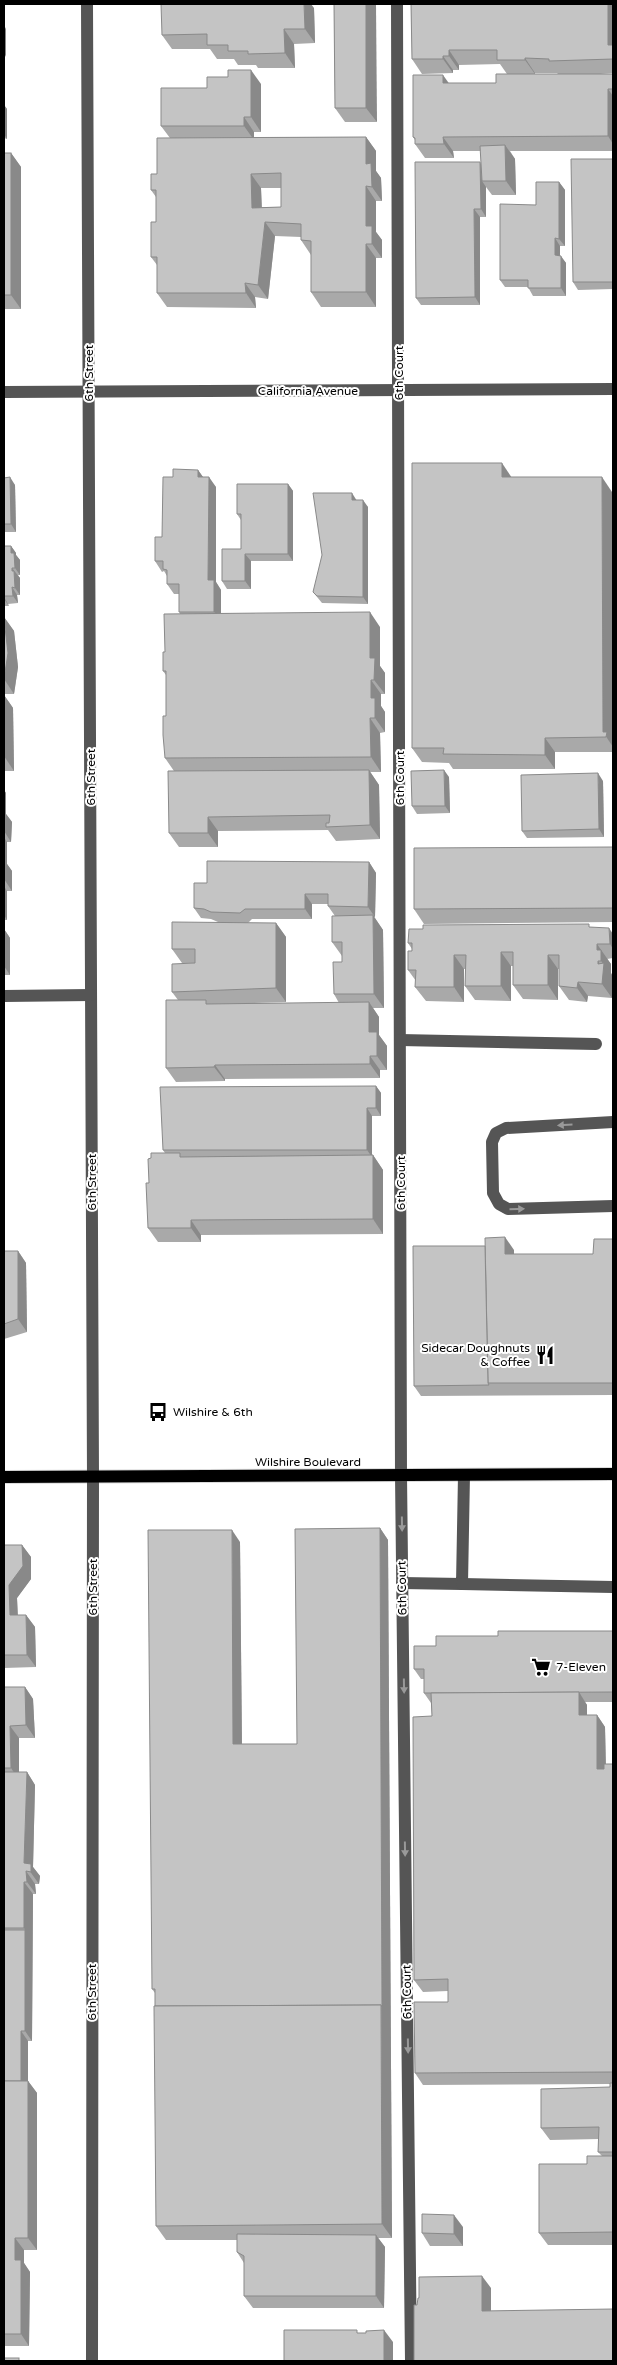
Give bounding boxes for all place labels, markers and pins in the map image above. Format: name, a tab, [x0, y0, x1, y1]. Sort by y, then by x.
place label: Sidecar Doughnuts & Coffee	[421, 1341, 530, 1369]
restaurant icon: Sidecar Doughnuts & Coffee	[534, 1344, 556, 1366]
bus stop icon: Wilshire & 6th	[147, 1401, 169, 1423]
place label: Wilshire & 6th	[173, 1405, 253, 1419]
supermarket icon: 7-Eleven	[530, 1656, 552, 1678]
place label: 7-Eleven	[556, 1660, 606, 1674]

